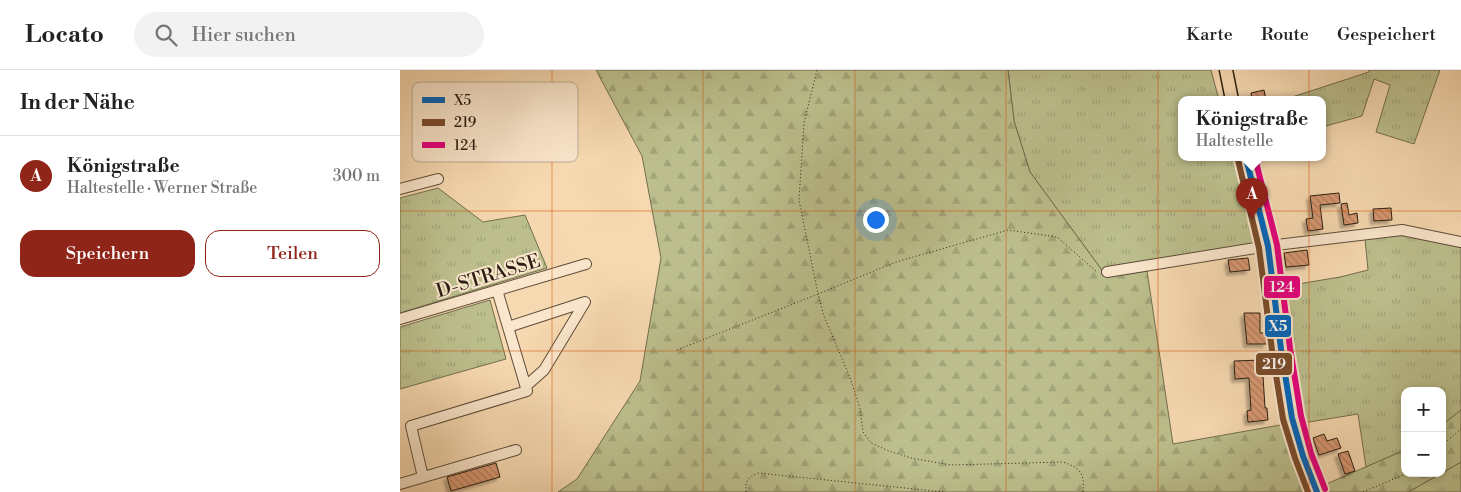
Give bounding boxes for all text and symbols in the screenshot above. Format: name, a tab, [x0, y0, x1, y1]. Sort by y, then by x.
search box	[134, 12, 484, 57]
text: Locato	[25, 20, 104, 50]
icon: search	[152, 21, 180, 49]
text: Hier suchen	[192, 23, 296, 47]
text: Karte	[1186, 23, 1233, 46]
text: Route	[1261, 23, 1309, 46]
text: Gespeichert	[1337, 23, 1436, 46]
legend	[412, 82, 578, 162]
text: In der Nähe	[20, 90, 135, 116]
text: X5	[453, 92, 471, 110]
popup	[1178, 96, 1326, 161]
text: Königstraße	[1196, 107, 1308, 131]
text: 219	[454, 114, 476, 132]
text: Haltestelle	[1196, 131, 1273, 151]
text: 124	[454, 137, 477, 155]
text: Königstraße	[67, 154, 180, 178]
text: A	[30, 166, 42, 186]
text: 300 m	[333, 166, 380, 186]
text: Haltestelle · Werner Straße	[67, 178, 257, 198]
pin: A	[1236, 178, 1268, 219]
your location	[863, 207, 889, 233]
button: Speichern	[20, 230, 195, 277]
button: Teilen	[205, 230, 380, 277]
street label: D-STRASSE	[433, 249, 543, 303]
line badge: 124	[1263, 275, 1301, 299]
text: 124	[1269, 279, 1295, 297]
line badge: X5	[1264, 314, 1292, 338]
text: X5	[1268, 318, 1288, 336]
line badge: 219	[1255, 352, 1293, 376]
text: 219	[1262, 356, 1286, 374]
map controls	[1401, 387, 1446, 477]
button: +	[1401, 387, 1446, 432]
button: −	[1401, 432, 1446, 477]

